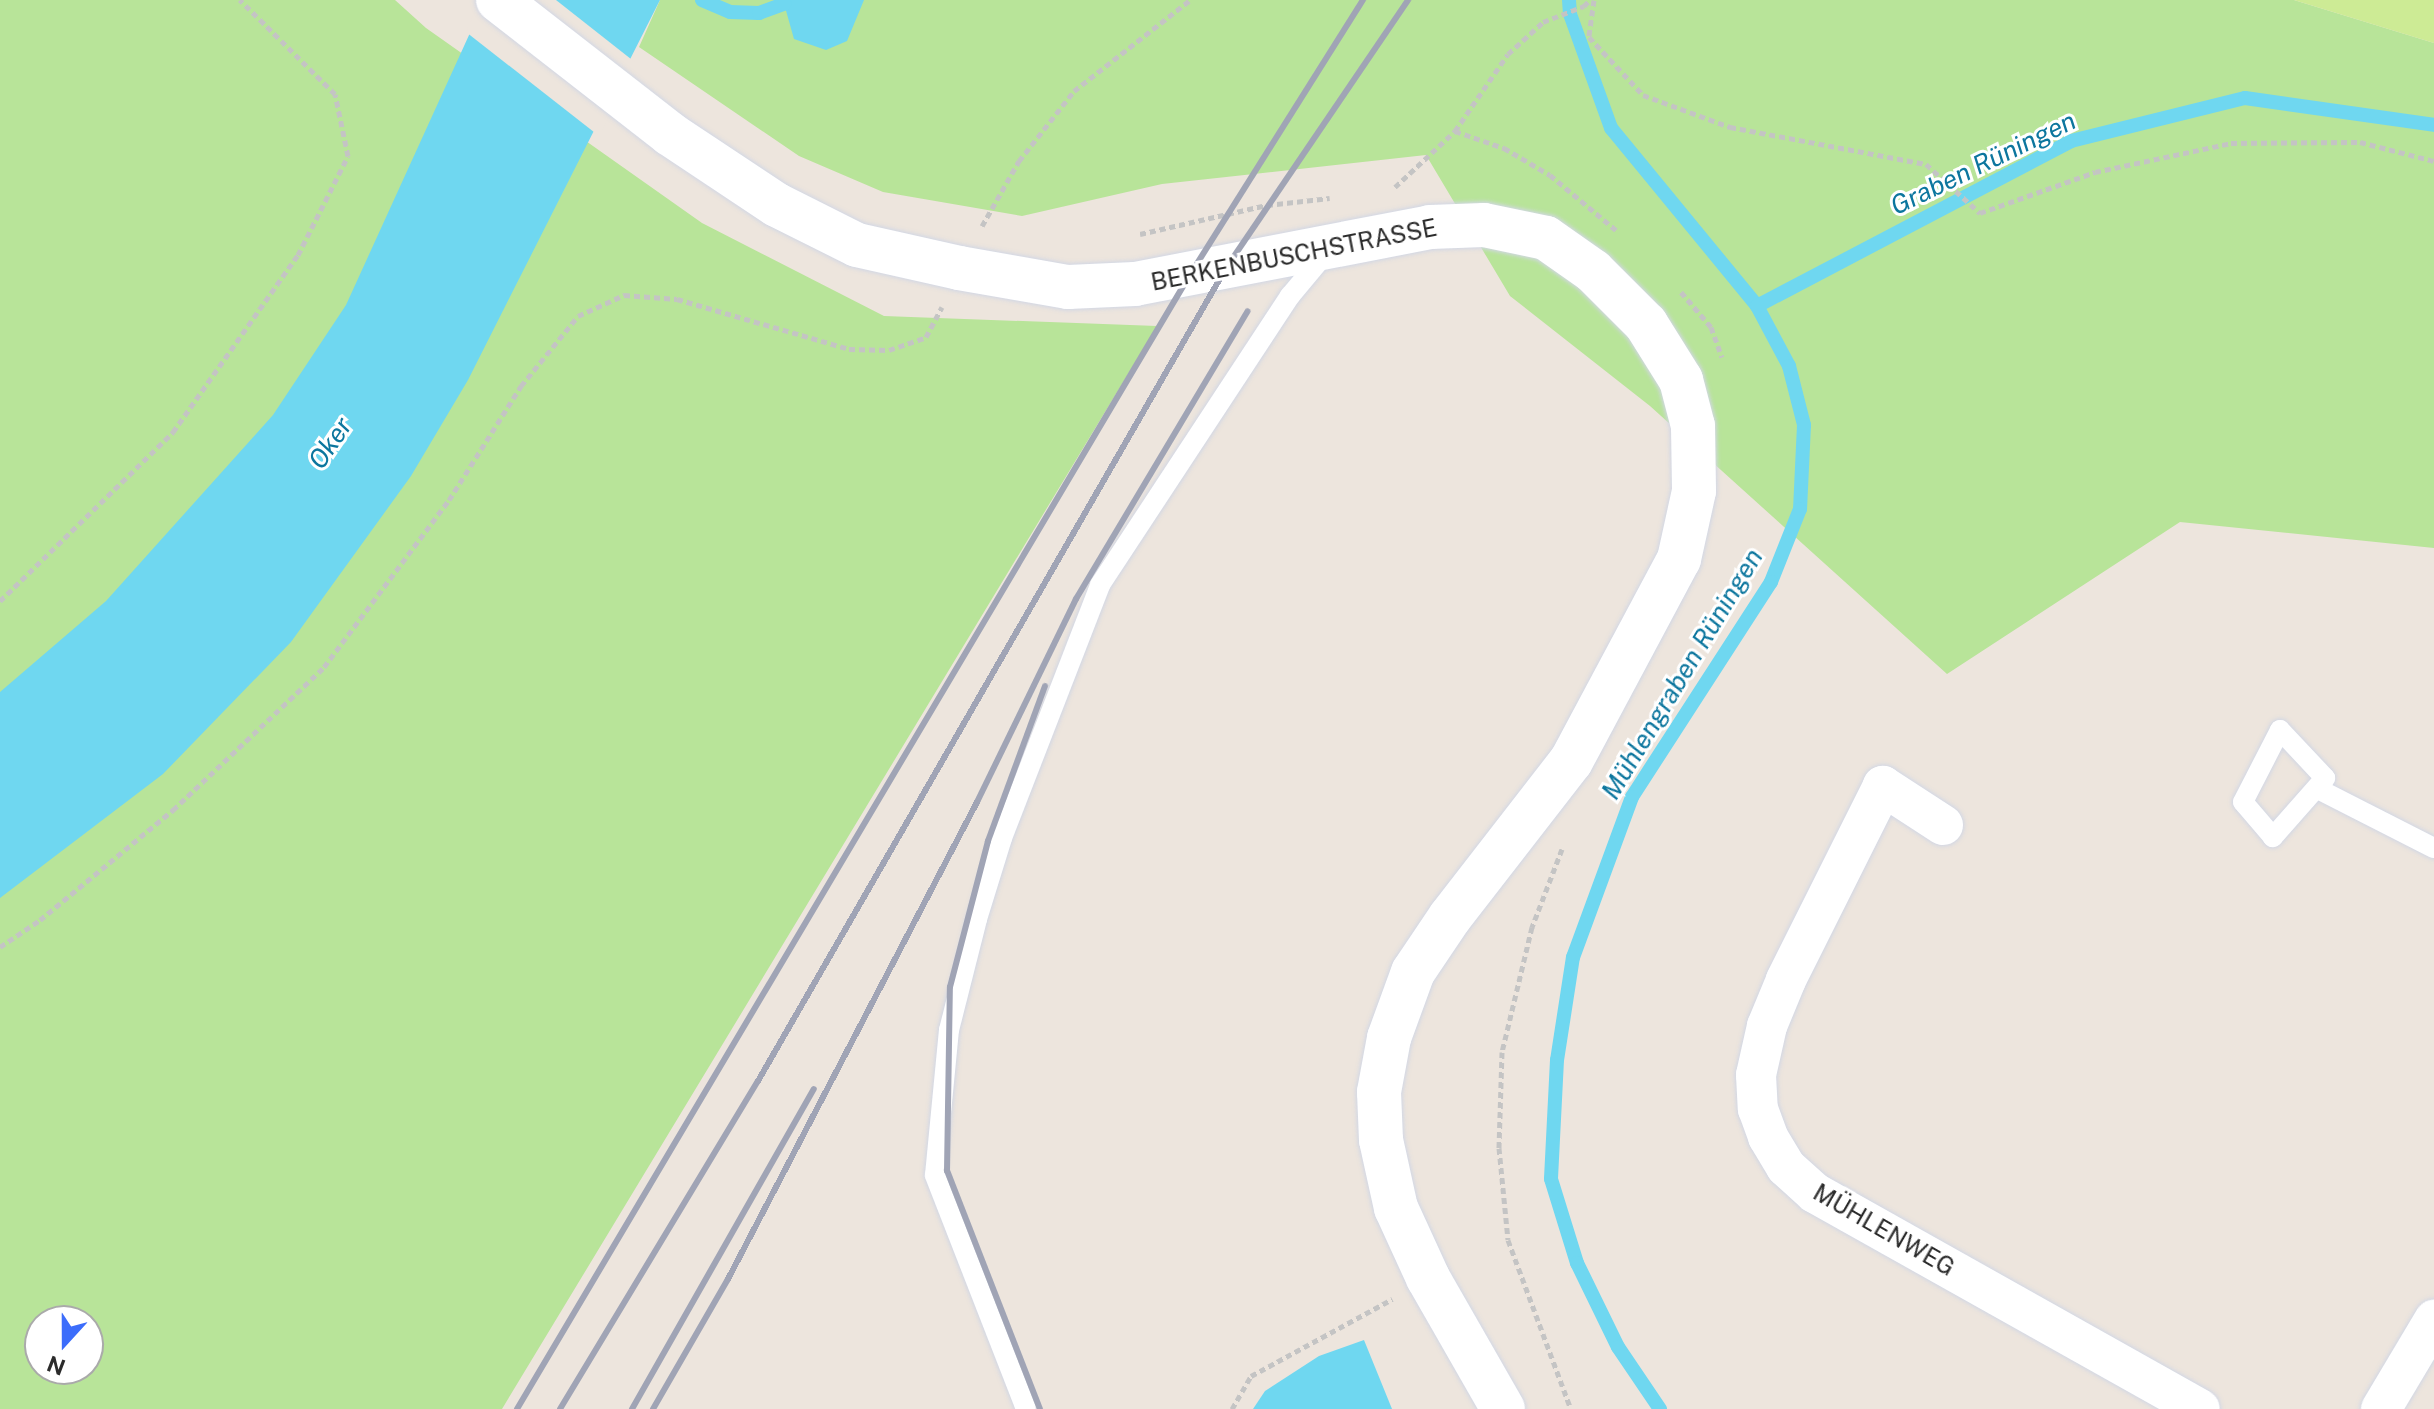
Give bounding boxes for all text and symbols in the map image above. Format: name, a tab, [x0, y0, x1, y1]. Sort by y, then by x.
water label: Graben Rüningen	[1885, 105, 2081, 221]
street label: BERKENBUSCHSTRASSE	[1149, 213, 1439, 297]
water label: Oker	[302, 411, 358, 475]
water label: Mühlengraben Rüningen	[1595, 543, 1769, 805]
street label: MÜHLENWEG	[1808, 1178, 1960, 1282]
north arrow	[24, 1305, 104, 1385]
text: N	[43, 1350, 69, 1381]

